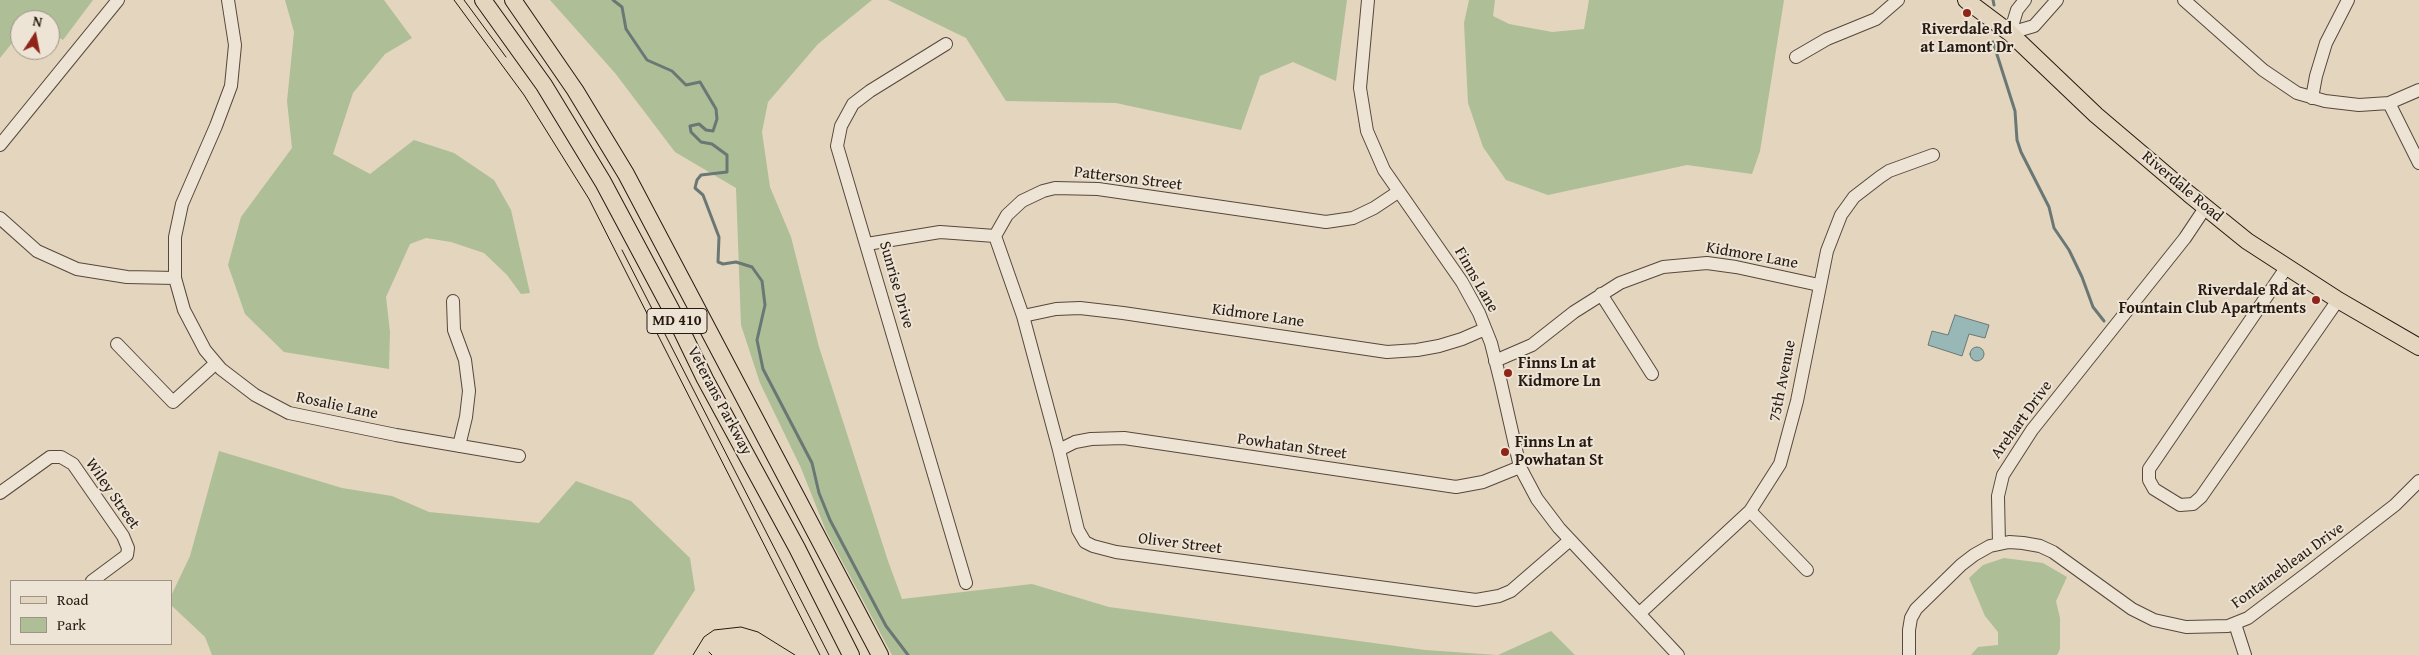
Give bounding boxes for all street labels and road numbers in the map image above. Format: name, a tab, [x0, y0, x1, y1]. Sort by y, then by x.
street label: Riverdale Road	[2137, 147, 2227, 227]
street label: Patterson Street	[1073, 163, 1183, 195]
street label: Kidmore Lane	[1705, 238, 1799, 274]
street label: Sunrise Drive	[874, 239, 918, 331]
street label: Finns Lane	[1450, 244, 1502, 316]
street label: Kidmore Lane	[1211, 300, 1305, 332]
road number: MD 410	[647, 308, 707, 334]
street label: 75th Avenue	[1766, 339, 1800, 423]
street label: Veterans Parkway	[682, 343, 756, 459]
street label: Arehart Drive	[1987, 377, 2057, 463]
street label: Rosalie Lane	[294, 388, 380, 424]
street label: Powhatan Street	[1236, 430, 1348, 464]
street label: Wiley Street	[81, 455, 143, 533]
street label: Fontainebleau Drive	[2228, 519, 2348, 613]
street label: Oliver Street	[1137, 529, 1223, 559]

